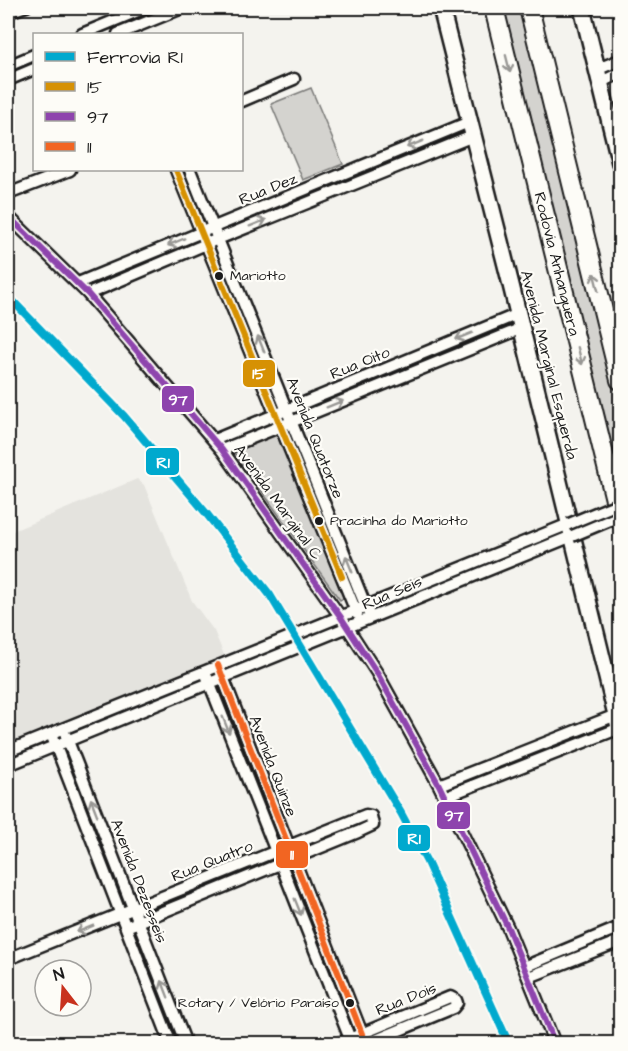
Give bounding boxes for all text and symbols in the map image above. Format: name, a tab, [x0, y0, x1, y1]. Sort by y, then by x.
legend	[33, 33, 243, 171]
text: Ferrovia R1	[87, 45, 183, 70]
one-way arrow	[503, 55, 515, 74]
text: 15	[87, 75, 102, 100]
text: 97	[87, 105, 108, 130]
text: 11	[87, 135, 92, 160]
one-way arrow	[406, 139, 425, 150]
street label: Rua Dez	[236, 167, 300, 211]
street label: Rodovia Anhanguera	[528, 190, 585, 338]
one-way arrow	[248, 216, 267, 227]
one-way arrow	[168, 237, 186, 248]
place label: Mariotto	[230, 266, 286, 286]
street label: Avenida Marginal Esquerda	[514, 268, 583, 462]
marker: Mariotto	[213, 270, 225, 282]
one-way arrow	[590, 273, 602, 292]
one-way arrow	[456, 331, 474, 342]
one-way arrow	[255, 335, 266, 354]
street label: Rua Oito	[327, 341, 393, 385]
one-way arrow	[574, 346, 586, 365]
line badge: 15	[242, 359, 276, 388]
text: 15	[252, 363, 266, 385]
street label: Avenida Quatorze	[281, 374, 349, 502]
line badge: 97	[161, 385, 195, 413]
text: 97	[169, 389, 188, 411]
one-way arrow	[325, 398, 344, 409]
street label: Avenida Marginal C	[228, 440, 327, 565]
line badge: R1	[145, 447, 180, 476]
text: R1	[156, 452, 171, 474]
place label: Pracinha do Mariotto	[330, 511, 468, 531]
marker: Pracinha do Mariotto	[313, 515, 325, 527]
one-way arrow	[343, 555, 354, 574]
street label: Rua Seis	[358, 570, 426, 616]
street label: Avenida Quinze	[244, 712, 303, 820]
one-way arrow	[221, 716, 232, 734]
one-way arrow	[88, 798, 99, 817]
line badge: 97	[436, 801, 471, 830]
text: 97	[445, 805, 464, 827]
street label: Avenida Dezesseis	[105, 816, 173, 946]
line badge: R1	[397, 824, 431, 852]
text: R1	[407, 828, 422, 850]
street label: Rua Quatro	[168, 835, 256, 887]
line badge: 11	[275, 840, 309, 869]
text: 11	[290, 844, 295, 866]
one-way arrow	[293, 897, 304, 915]
one-way arrow	[76, 924, 95, 935]
north arrow	[33, 958, 93, 1018]
text: N	[51, 963, 67, 987]
street label: Rua Dois	[372, 977, 440, 1021]
one-way arrow	[159, 980, 170, 999]
place label: Rotary / Velório Paraíso	[178, 993, 339, 1013]
marker: Rotary / Velório Paraíso	[344, 997, 356, 1009]

